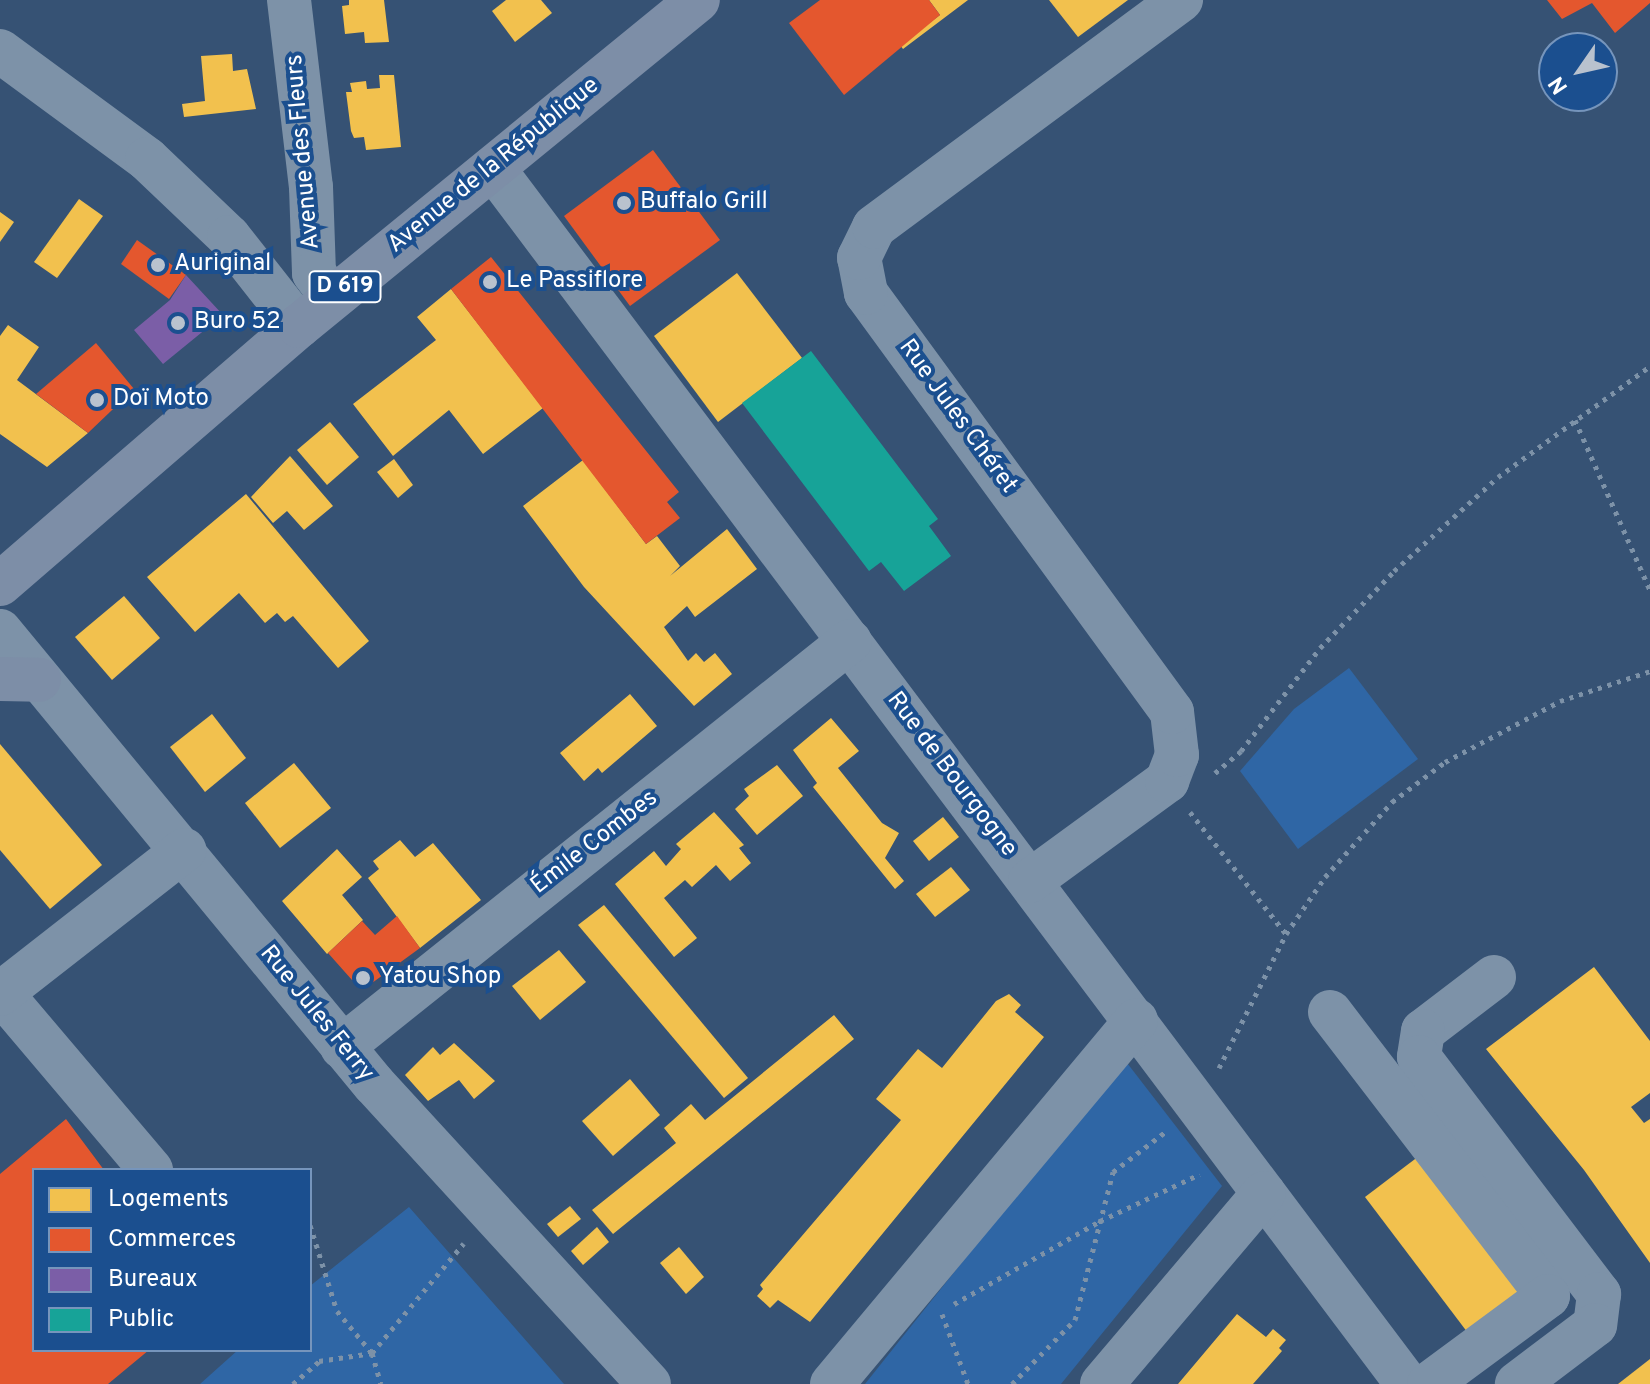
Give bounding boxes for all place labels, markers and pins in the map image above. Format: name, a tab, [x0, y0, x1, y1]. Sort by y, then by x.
place label: Buffalo Grill	[640, 189, 768, 217]
marker: Buffalo Grill	[615, 194, 633, 212]
place label: Auriginal	[174, 251, 271, 279]
marker: Auriginal	[149, 256, 167, 274]
place label: Le Passiflore	[506, 268, 643, 296]
marker: Le Passiflore	[481, 273, 499, 291]
place label: Buro 52	[194, 309, 281, 337]
marker: Buro 52	[169, 314, 187, 332]
place label: Doï Moto	[113, 386, 209, 414]
marker: Doï Moto	[88, 391, 106, 409]
place label: Yatou Shop	[379, 964, 501, 992]
marker: Yatou Shop	[354, 969, 372, 987]

